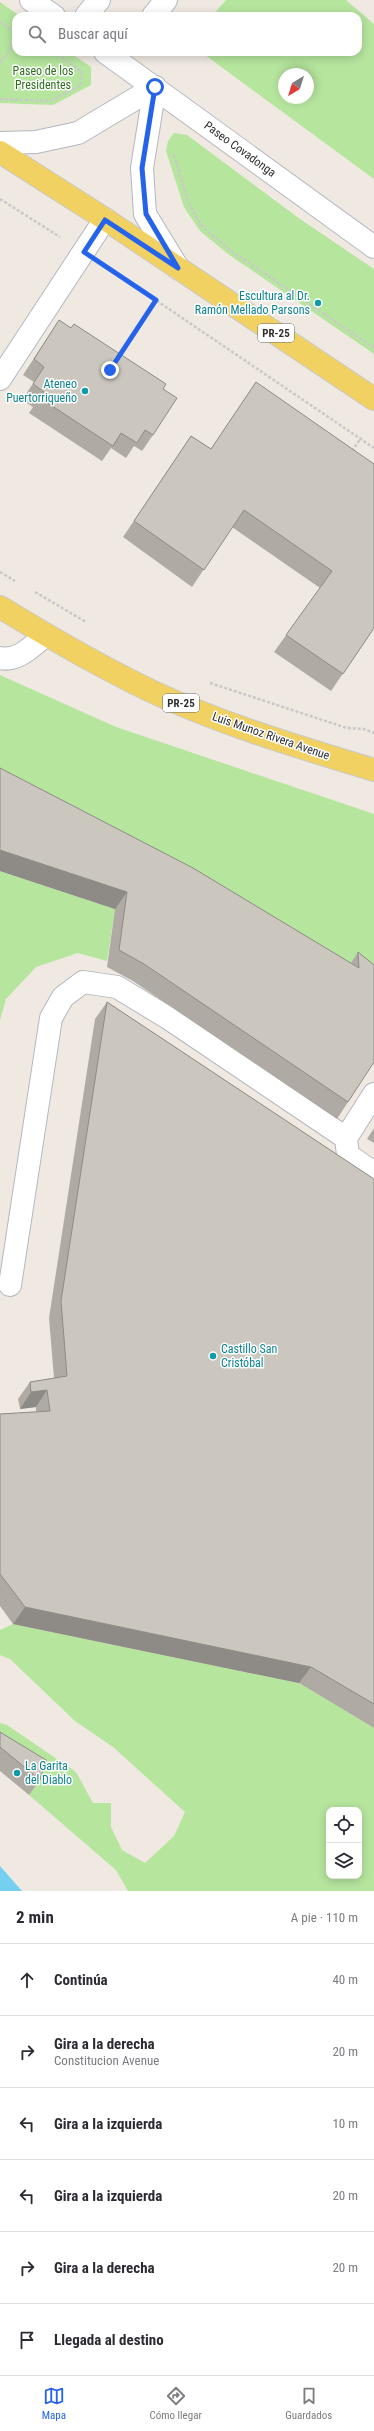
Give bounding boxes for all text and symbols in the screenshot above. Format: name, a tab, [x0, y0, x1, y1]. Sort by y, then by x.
search box	[12, 12, 362, 56]
icon: search	[26, 23, 48, 45]
text: Buscar aquí	[58, 25, 128, 43]
park label: Paseo de los Presidentes	[13, 64, 73, 92]
north arrow	[278, 68, 314, 104]
route start	[146, 78, 164, 96]
street label: Paseo Covadonga	[201, 118, 279, 180]
place label: Escultura al Dr. Ramón Mellado Parsons	[195, 289, 310, 317]
marker: Escultura al Dr. Ramón Mellado Parsons	[313, 298, 323, 308]
road number: PR-25	[258, 324, 294, 342]
route end	[101, 361, 119, 379]
place label: Ateneo Puertorriqueño	[6, 377, 77, 405]
marker: Ateneo Puertorriqueño	[80, 386, 90, 396]
road number: PR-25	[163, 694, 199, 712]
street label: Luis Munoz Rivera Avenue	[211, 709, 332, 763]
place label: Castillo San Cristóbal	[221, 1342, 278, 1370]
marker: Castillo San Cristóbal	[208, 1351, 218, 1361]
place label: La Garita del Diablo	[25, 1759, 72, 1787]
marker: La Garita del Diablo	[12, 1768, 22, 1778]
map controls	[326, 1807, 362, 1879]
button: locate	[326, 1807, 362, 1843]
button: layers	[326, 1843, 362, 1879]
text: 2 min	[16, 1907, 54, 1927]
text: A pie · 110 m	[291, 1910, 358, 1925]
icon: ahead	[16, 1969, 38, 1991]
text: Continúa	[54, 1971, 108, 1989]
text: 40 m	[332, 1972, 358, 1987]
text: Gira a la derecha	[54, 2035, 155, 2053]
icon: right	[16, 2041, 38, 2063]
text: 20 m	[332, 2044, 358, 2059]
text: Constitucion Avenue	[54, 2053, 159, 2068]
icon: left	[16, 2113, 38, 2135]
text: Gira a la izquierda	[54, 2115, 162, 2133]
text: 10 m	[332, 2116, 358, 2131]
icon: left	[16, 2185, 38, 2207]
text: Gira a la izquierda	[54, 2187, 162, 2205]
text: 20 m	[332, 2188, 358, 2203]
icon: right	[16, 2257, 38, 2279]
text: Gira a la derecha	[54, 2259, 155, 2277]
text: 20 m	[332, 2260, 358, 2275]
icon: arrive	[16, 2329, 38, 2351]
text: Llegada al destino	[54, 2331, 164, 2349]
tab: Mapa	[42, 2385, 66, 2422]
tab: Cómo llegar	[149, 2385, 202, 2422]
tab: Guardados	[285, 2385, 332, 2422]

